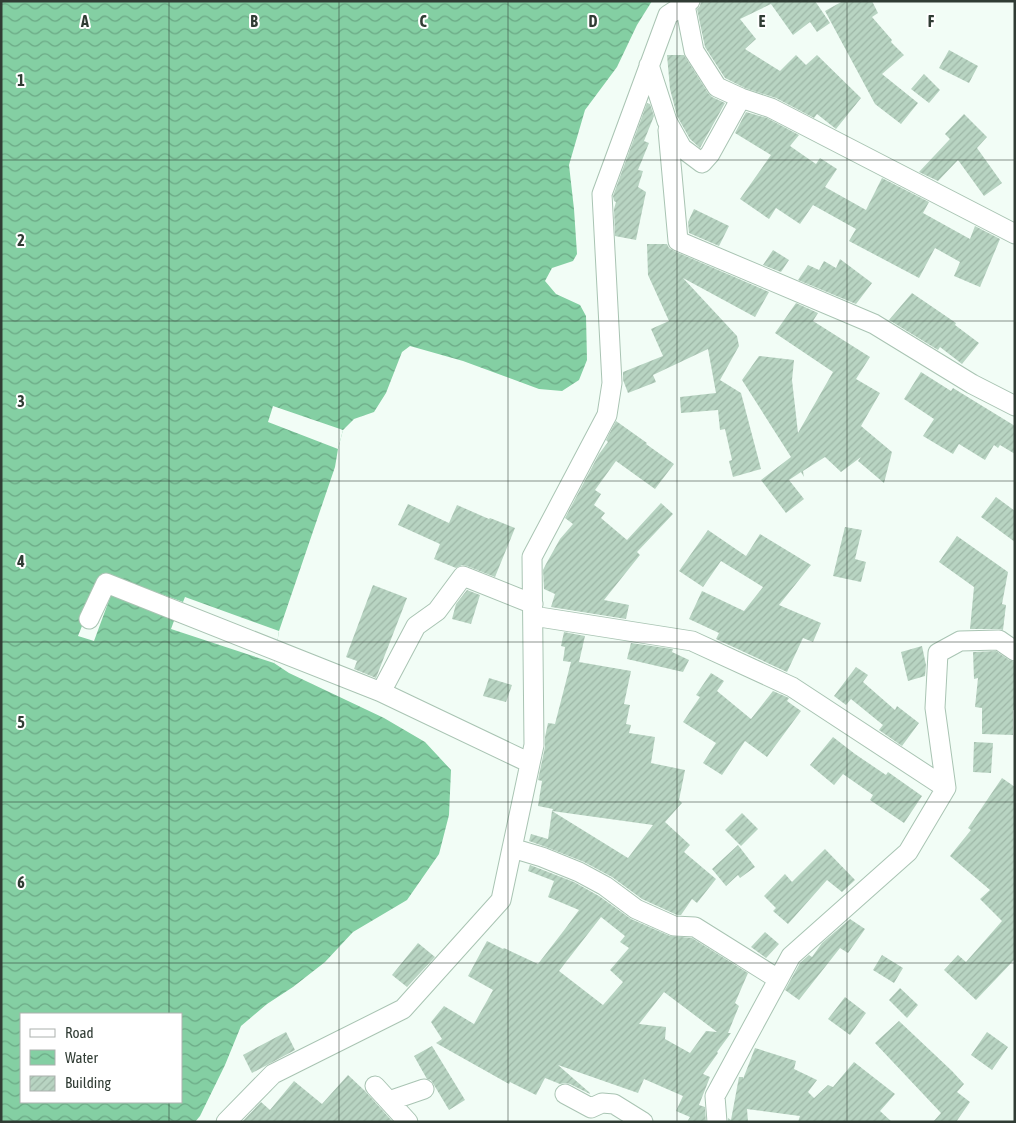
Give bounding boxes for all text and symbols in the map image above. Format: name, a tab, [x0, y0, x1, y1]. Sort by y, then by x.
text: A	[80, 12, 89, 30]
text: B	[250, 12, 258, 30]
text: C	[419, 12, 427, 30]
text: D	[589, 12, 598, 30]
text: E	[759, 12, 766, 30]
text: F	[928, 12, 935, 30]
text: 1	[17, 71, 25, 89]
text: 2	[17, 231, 25, 249]
text: 3	[17, 392, 25, 410]
text: 4	[16, 552, 25, 570]
text: 5	[17, 713, 25, 731]
text: 6	[17, 873, 25, 891]
legend	[20, 1013, 182, 1103]
text: Road	[65, 1024, 94, 1041]
text: Water	[65, 1049, 98, 1066]
text: Building	[65, 1074, 111, 1091]

